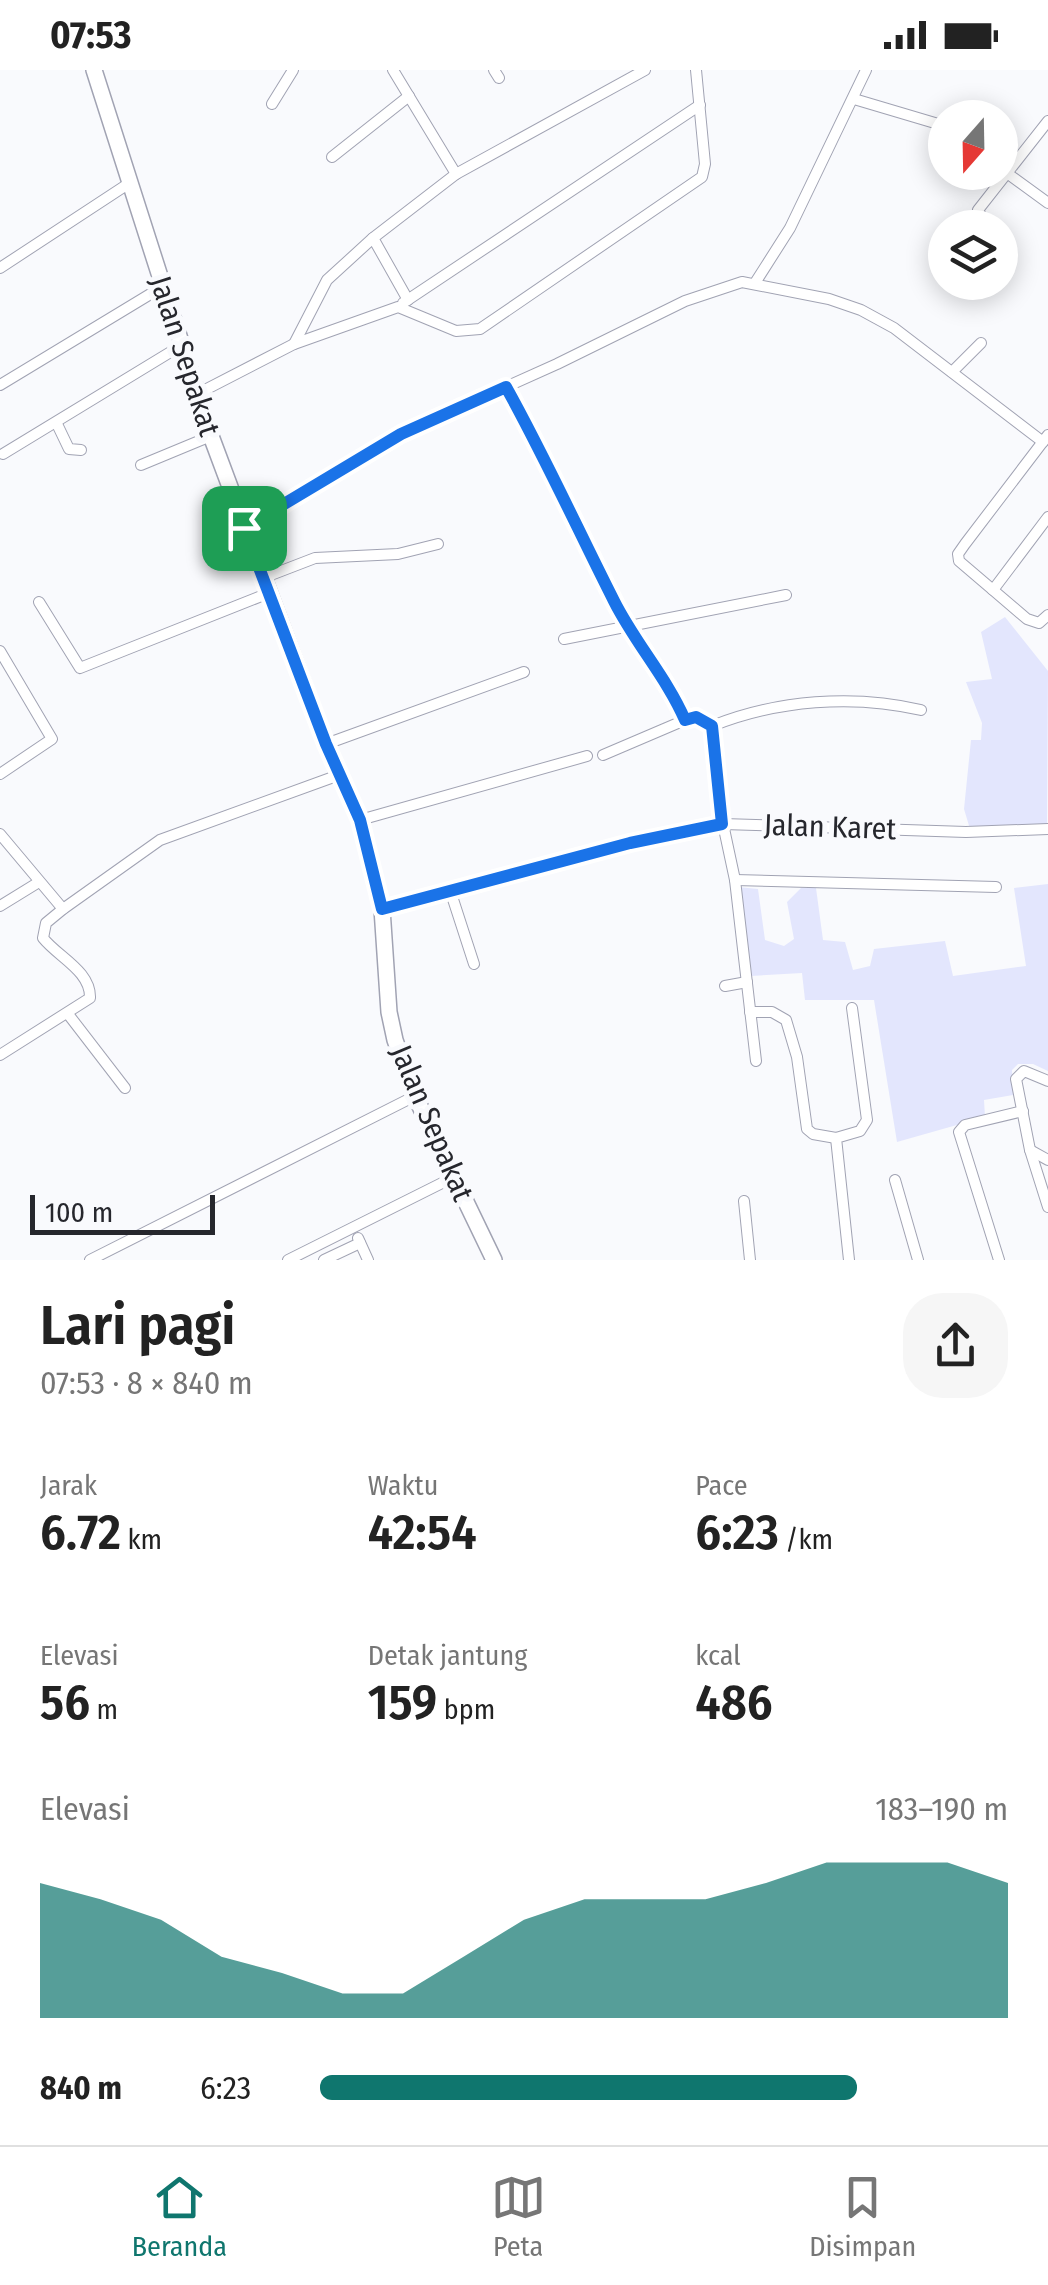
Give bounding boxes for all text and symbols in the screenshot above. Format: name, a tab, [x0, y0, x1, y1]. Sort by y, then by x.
text: 07:53	[50, 12, 132, 58]
north arrow	[928, 100, 1018, 190]
map controls	[928, 100, 1018, 300]
button: layers	[928, 210, 1018, 300]
street label: Jalan Sepakat	[142, 271, 228, 441]
pin	[202, 486, 287, 571]
icon: arrive	[217, 501, 272, 556]
street label: Jalan Karet	[763, 807, 897, 847]
street label: Jalan Sepakat	[383, 1040, 481, 1207]
scale bar	[30, 1190, 215, 1234]
text: 100 m	[45, 1196, 113, 1229]
text: Lari pagi	[40, 1293, 235, 1359]
button: share	[903, 1293, 1008, 1398]
text: 07:53 · 8 × 840 m	[40, 1364, 253, 1402]
text: Jarak	[40, 1469, 97, 1502]
text: Waktu	[368, 1469, 438, 1502]
text: Pace	[695, 1469, 748, 1502]
text: 6.72	[40, 1502, 121, 1562]
text: 42:54	[368, 1502, 477, 1562]
text: 6:23	[695, 1502, 779, 1562]
text: km	[121, 1523, 162, 1556]
text: /km	[779, 1523, 833, 1556]
text: Elevasi	[40, 1639, 119, 1672]
text: Detak jantung	[368, 1639, 527, 1672]
text: kcal	[695, 1639, 741, 1672]
text: 56	[40, 1672, 90, 1732]
text: 159	[368, 1672, 437, 1732]
text: 486	[695, 1672, 773, 1732]
text: m	[90, 1693, 118, 1726]
text: bpm	[437, 1693, 495, 1726]
text: Elevasi	[40, 1790, 130, 1828]
text: 183–190 m	[875, 1790, 1008, 1828]
text: 840 m	[40, 2069, 122, 2107]
text: 6:23	[200, 2069, 251, 2107]
tab: Beranda	[132, 2170, 227, 2263]
tab: Peta	[491, 2170, 546, 2263]
tab: Disimpan	[809, 2170, 916, 2263]

